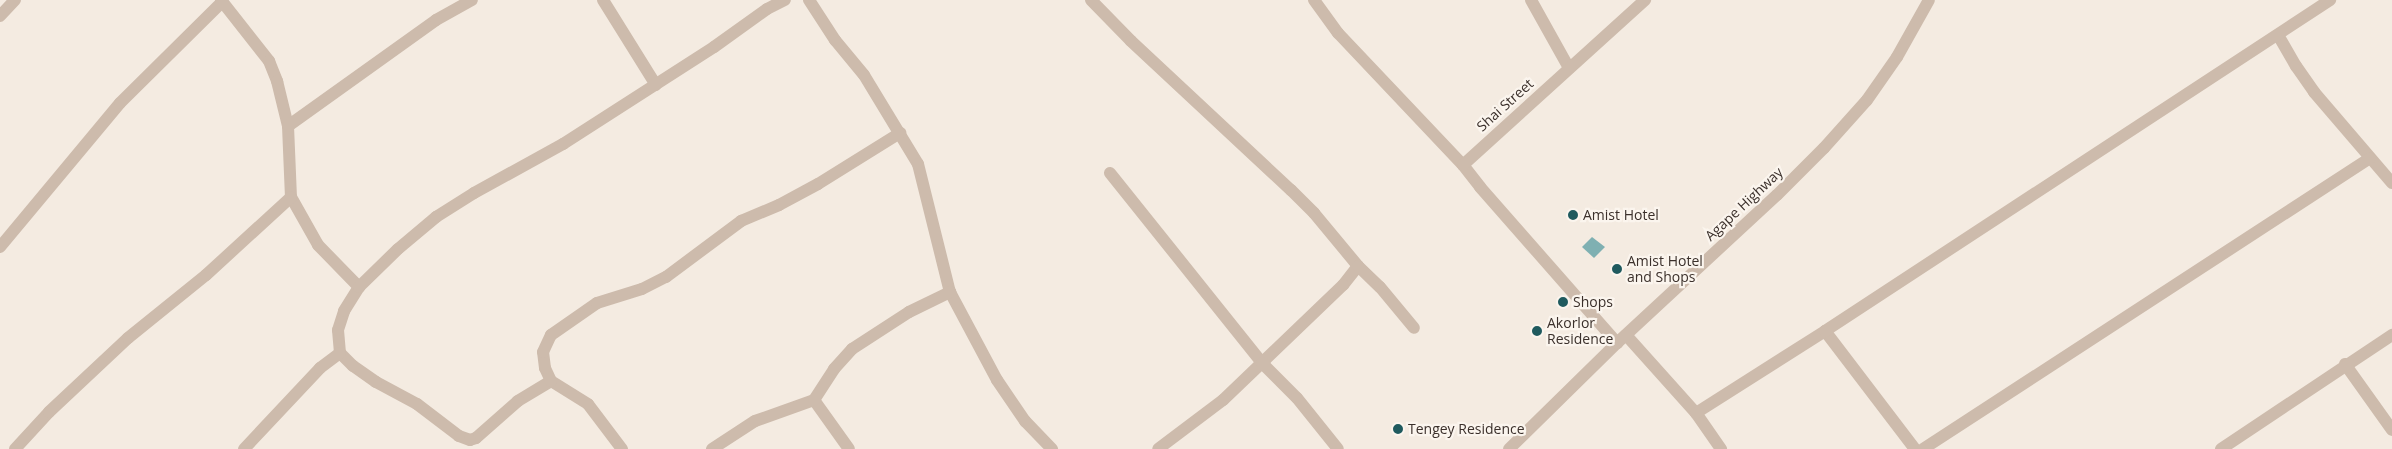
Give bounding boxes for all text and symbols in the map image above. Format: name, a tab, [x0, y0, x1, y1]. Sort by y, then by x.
street label: Shai Street	[1473, 75, 1537, 135]
street label: Agape Highway	[1702, 164, 1786, 244]
place label: Amist Hotel	[1583, 207, 1659, 223]
marker: Amist Hotel	[1567, 209, 1579, 221]
place label: Amist Hotel and Shops	[1627, 253, 1703, 286]
marker: Amist Hotel and Shops	[1611, 263, 1623, 275]
place label: Shops	[1573, 294, 1613, 310]
marker: Shops	[1557, 296, 1569, 308]
place label: Akorlor Residence	[1547, 315, 1613, 348]
marker: Akorlor Residence	[1531, 325, 1543, 337]
place label: Tengey Residence	[1408, 421, 1525, 437]
marker: Tengey Residence	[1392, 423, 1404, 435]

